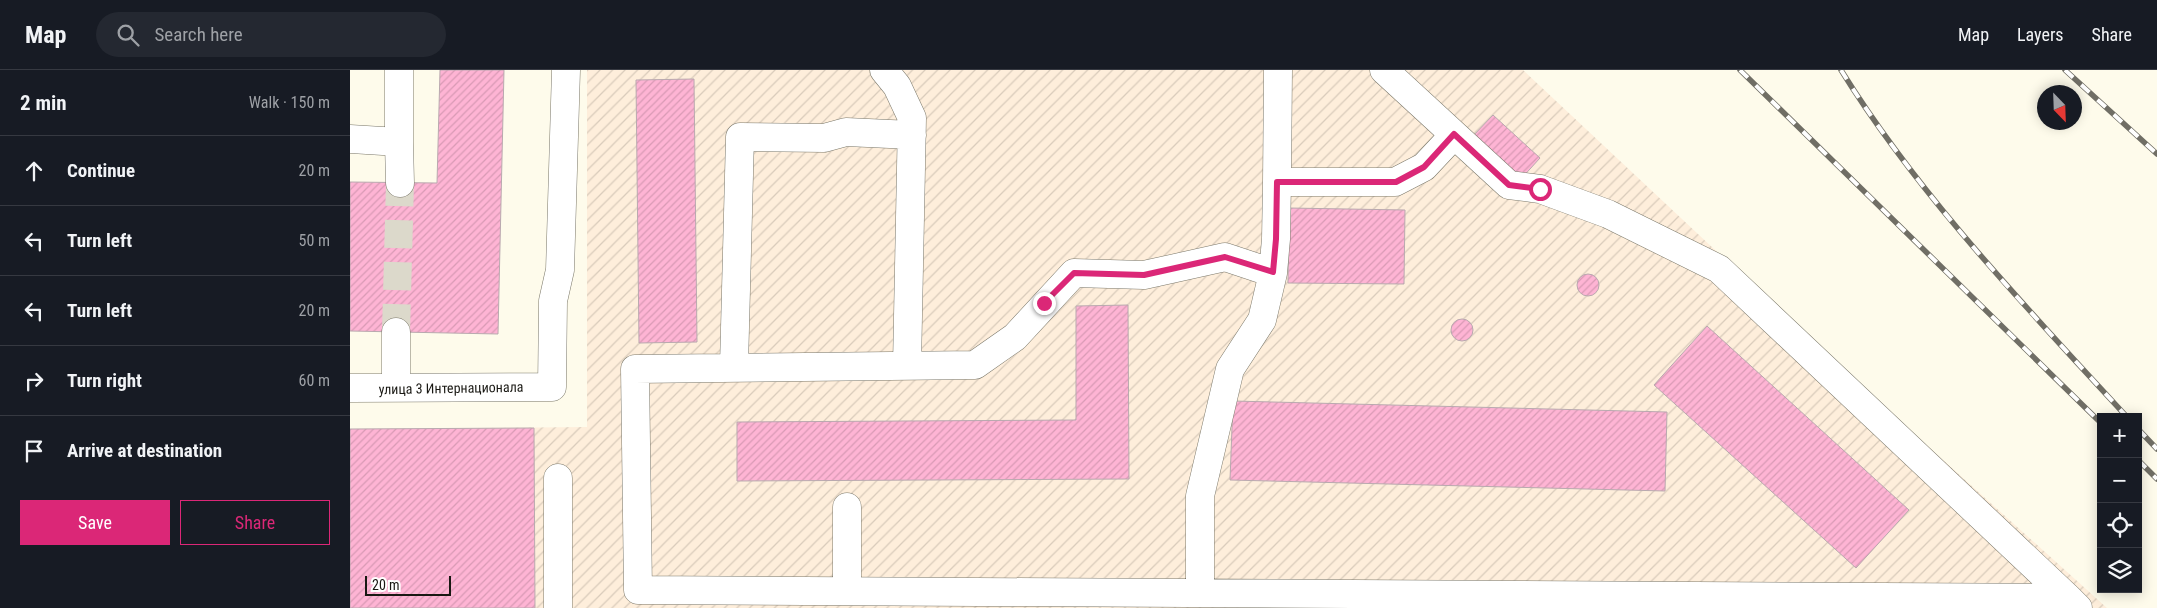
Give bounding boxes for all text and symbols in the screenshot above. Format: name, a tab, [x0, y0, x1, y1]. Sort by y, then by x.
search box	[96, 12, 446, 57]
text: Map	[25, 21, 66, 49]
icon: search	[114, 21, 142, 49]
text: Search here	[154, 23, 243, 46]
text: Map	[1958, 24, 1989, 45]
text: Layers	[2017, 24, 2064, 45]
text: Share	[2092, 24, 2132, 45]
north arrow	[2037, 85, 2082, 130]
text: 2 min	[20, 91, 67, 115]
text: Walk · 150 m	[249, 93, 330, 112]
icon: ahead	[20, 157, 48, 185]
text: Continue	[67, 159, 135, 182]
text: 20 m	[298, 161, 330, 180]
route start	[1529, 178, 1552, 201]
icon: left	[20, 227, 48, 255]
text: Turn left	[67, 229, 132, 252]
text: 50 m	[298, 231, 330, 250]
route end	[1033, 292, 1056, 315]
icon: left	[20, 297, 48, 325]
text: Turn left	[67, 299, 132, 322]
text: 20 m	[298, 301, 330, 320]
icon: right	[20, 367, 48, 395]
text: Turn right	[67, 369, 142, 392]
text: 60 m	[298, 371, 330, 390]
street label: улица 3 Интернационала	[378, 379, 524, 397]
map controls	[2097, 413, 2142, 593]
button: +	[2097, 413, 2142, 458]
icon: arrive	[20, 437, 48, 465]
text: Arrive at destination	[67, 439, 222, 462]
button: −	[2097, 458, 2142, 503]
button: Save	[20, 500, 170, 545]
button: Share	[180, 500, 330, 545]
button: locate	[2097, 503, 2142, 548]
button: layers	[2097, 548, 2142, 593]
scale bar	[365, 573, 451, 596]
text: 20 m	[372, 577, 400, 593]

